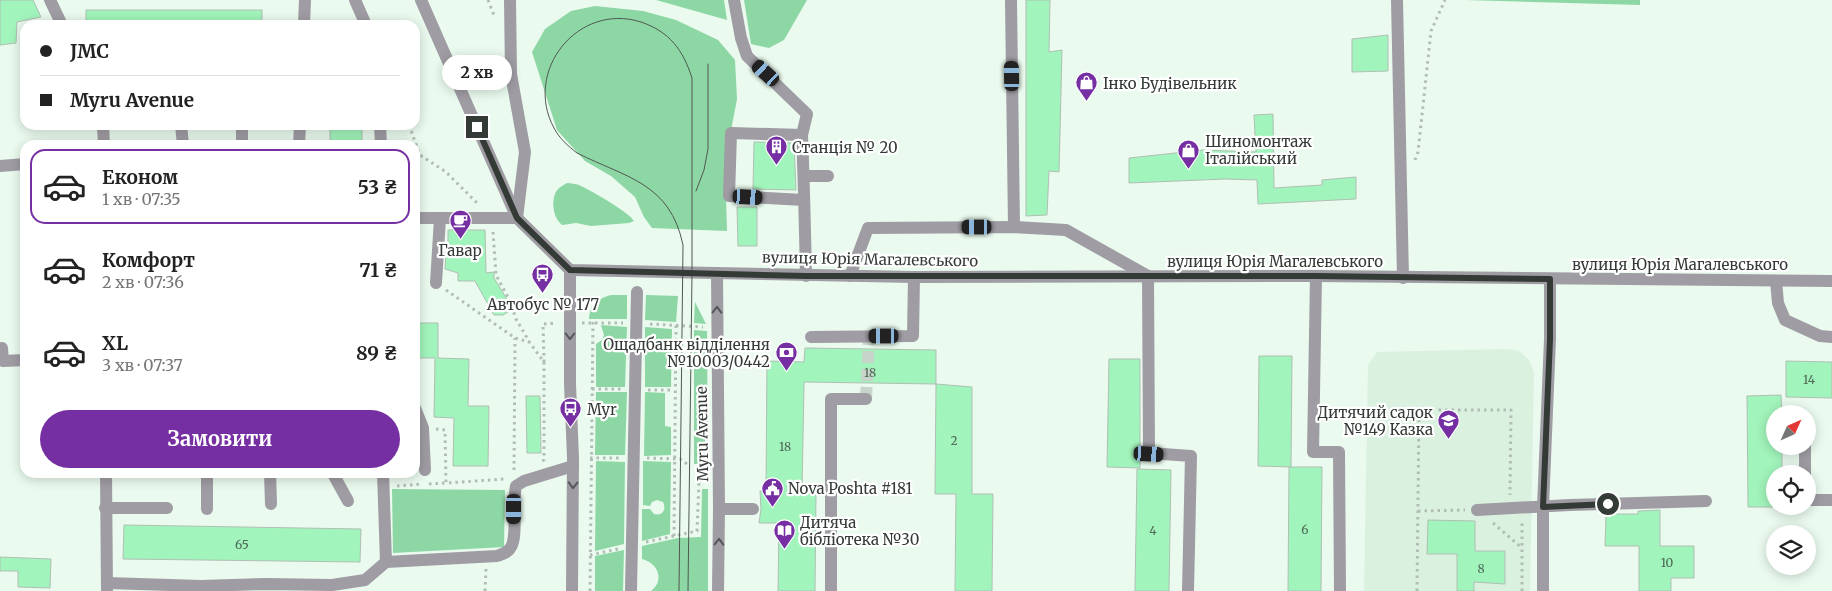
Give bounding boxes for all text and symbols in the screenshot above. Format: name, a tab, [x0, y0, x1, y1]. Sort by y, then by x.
text: JMC	[70, 39, 109, 63]
callout: 2 хв	[442, 54, 512, 90]
car	[749, 57, 782, 89]
car	[1004, 61, 1019, 91]
text: 2 хв	[461, 62, 493, 82]
shop icon: Інко Будівельник	[1075, 71, 1099, 102]
place label: Інко Будівельник	[1103, 74, 1237, 93]
text: Myru Avenue	[70, 88, 194, 112]
route end	[466, 116, 488, 138]
place label: Шиномонтаж Італійський	[1205, 132, 1312, 168]
building icon: Станція № 20	[764, 135, 788, 166]
place label: Станція № 20	[792, 138, 898, 157]
shop icon: Шиномонтаж Італійський	[1177, 138, 1201, 169]
icon: car	[42, 164, 87, 209]
text: Економ	[102, 165, 178, 189]
text: 53 ₴	[358, 175, 398, 199]
text: 1 хв · 07:35	[102, 189, 181, 209]
car	[732, 189, 763, 205]
cafe icon: Гавар	[448, 209, 472, 240]
car	[962, 220, 992, 235]
place label: Гавар	[438, 241, 482, 260]
icon: car	[42, 247, 87, 292]
text: Комфорт	[102, 248, 195, 272]
street label: вулиця Юрія Магалевського	[762, 248, 978, 270]
street label: вулиця Юрія Магалевського	[1167, 252, 1383, 271]
street label: вулиця Юрія Магалевського	[1572, 255, 1788, 274]
text: 71 ₴	[359, 258, 398, 282]
bus stop icon: Автобус № 177	[531, 263, 555, 294]
text: 2 хв · 07:36	[102, 272, 184, 292]
place label: Автобус № 177	[486, 295, 600, 314]
one-way arrow	[711, 306, 722, 314]
car	[869, 329, 899, 344]
icon: car	[42, 330, 87, 375]
text: XL	[102, 331, 128, 355]
one-way arrow	[565, 333, 575, 341]
place label: Ощадбанк відділення №10003/0442	[603, 335, 770, 371]
text: 89 ₴	[356, 341, 398, 365]
bank icon: Ощадбанк відділення №10003/0442	[774, 341, 798, 372]
text: 3 хв · 07:37	[102, 355, 183, 375]
house number: 18	[864, 365, 876, 380]
house number: 14	[1803, 372, 1816, 387]
street label: Myru Avenue	[692, 386, 712, 482]
bus stop icon: Myr	[559, 397, 583, 428]
place label: Myr	[587, 400, 617, 419]
place label: Дитячий садок №149 Казка	[1318, 403, 1433, 439]
north arrow	[1766, 405, 1816, 455]
map controls	[1766, 405, 1816, 575]
school or university icon: Дитячий садок №149 Казка	[1437, 409, 1461, 440]
button: Замовити	[40, 410, 400, 468]
house number: 2	[950, 433, 958, 448]
house number: 18	[779, 439, 791, 454]
car	[1133, 446, 1164, 462]
button: locate	[1766, 465, 1816, 515]
public building icon: Nova Poshta #181	[760, 476, 784, 507]
place label: Nova Poshta #181	[788, 479, 912, 498]
one-way arrow	[568, 482, 578, 490]
route start	[1597, 493, 1619, 515]
car	[506, 494, 521, 524]
place label: Дитяча бібліотека №30	[800, 513, 919, 549]
library icon: Дитяча бібліотека №30	[772, 519, 796, 550]
house number: 6	[1301, 522, 1309, 537]
house number: 4	[1149, 523, 1157, 538]
button: layers	[1766, 525, 1816, 575]
house number: 65	[235, 537, 249, 552]
one-way arrow	[714, 538, 724, 546]
house number: 10	[1661, 555, 1674, 570]
house number: 8	[1477, 561, 1485, 576]

